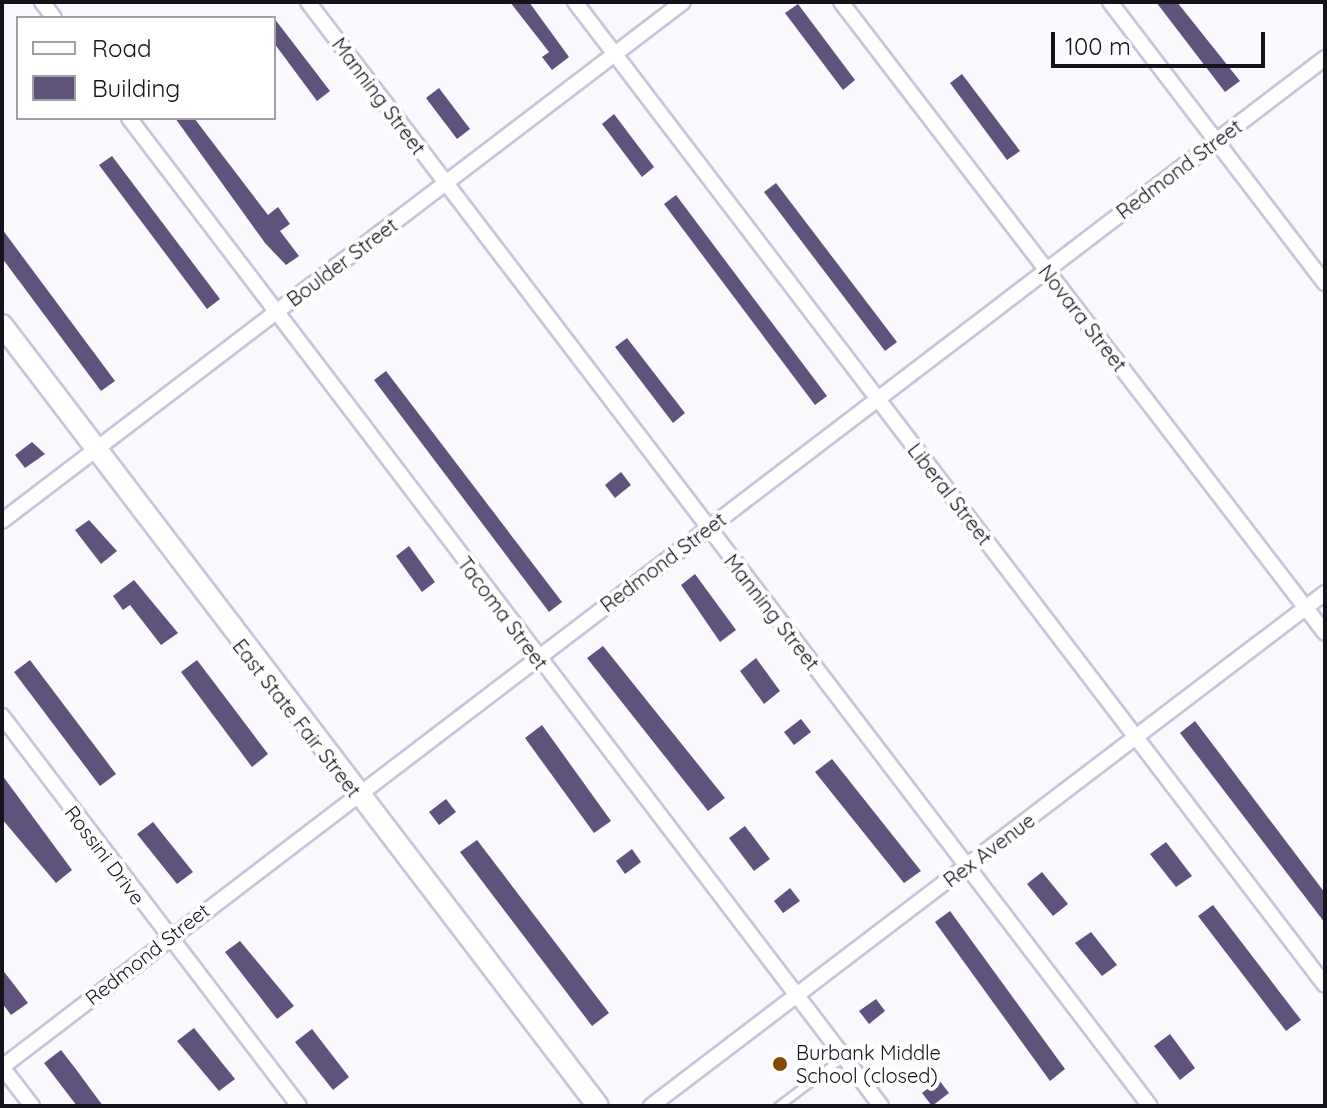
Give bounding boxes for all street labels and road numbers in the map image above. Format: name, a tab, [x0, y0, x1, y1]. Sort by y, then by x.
street label: Manning Street	[327, 33, 431, 159]
street label: Redmond Street	[1112, 114, 1246, 224]
street label: Boulder Street	[282, 213, 402, 311]
street label: Novara Street	[1034, 260, 1132, 376]
street label: Liberal Street	[903, 438, 997, 550]
street label: Redmond Street	[596, 507, 730, 617]
street label: Manning Street	[719, 549, 825, 675]
street label: Tacoma Street	[453, 552, 553, 674]
street label: East State Fair Street	[228, 634, 366, 802]
street label: Rossini Drive	[60, 801, 150, 909]
street label: Rex Avenue	[939, 808, 1039, 892]
street label: Redmond Street	[80, 898, 214, 1010]

